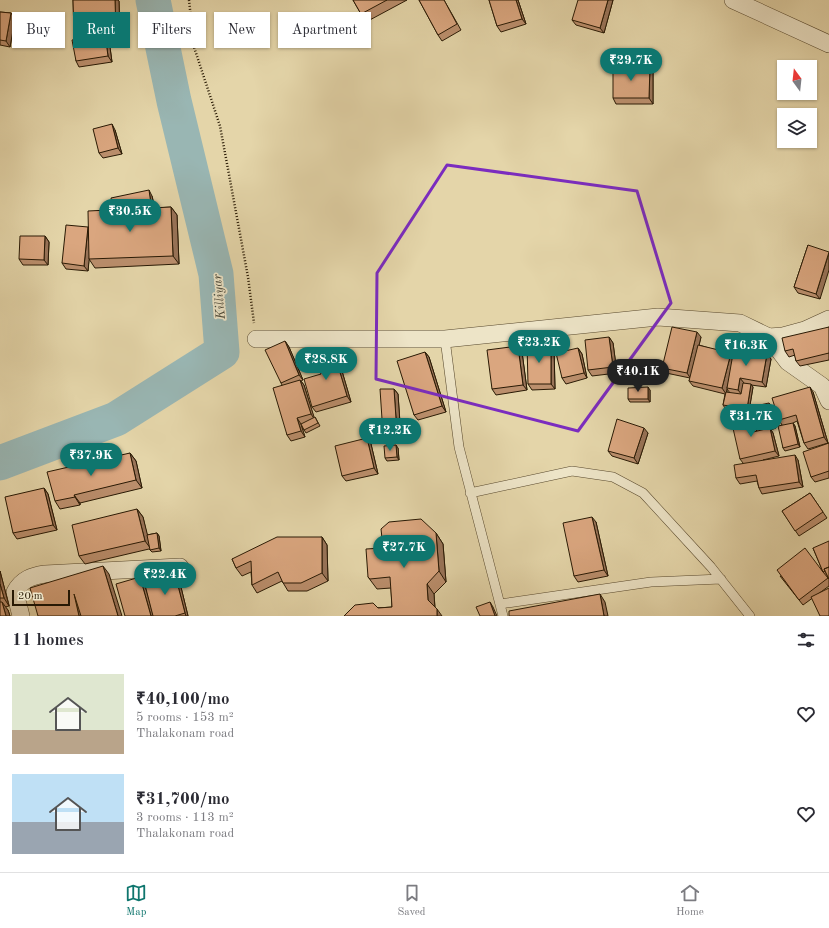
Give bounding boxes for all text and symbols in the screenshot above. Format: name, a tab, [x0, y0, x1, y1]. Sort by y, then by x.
chip: Buy	[12, 12, 65, 48]
chip: Rent	[73, 12, 130, 48]
chip: Filters	[138, 12, 206, 48]
chip: New	[214, 12, 270, 48]
chip: Apartment	[278, 12, 371, 48]
pin: ₹29.7K	[598, 48, 664, 82]
text: ₹29.7K	[609, 54, 653, 67]
north arrow	[777, 60, 817, 100]
map controls	[777, 60, 817, 148]
button: layers	[777, 108, 817, 148]
pin: ₹30.5K	[97, 199, 163, 233]
text: ₹30.5K	[108, 205, 152, 218]
water label: Killiyar	[211, 273, 228, 321]
pin: ₹23.2K	[506, 330, 572, 364]
pin: ₹16.3K	[713, 333, 779, 367]
text: ₹23.2K	[517, 336, 561, 349]
text: ₹16.3K	[724, 339, 768, 352]
pin: ₹28.8K	[293, 347, 359, 381]
text: ₹28.8K	[304, 353, 348, 366]
pin: ₹40.1K	[605, 359, 671, 393]
text: ₹40.1K	[616, 365, 660, 378]
pin: ₹31.7K	[718, 404, 784, 438]
text: ₹31.7K	[729, 410, 773, 423]
pin: ₹12.2K	[357, 418, 423, 452]
text: ₹12.2K	[368, 424, 412, 437]
pin: ₹37.9K	[58, 443, 124, 477]
text: ₹37.9K	[69, 449, 113, 462]
pin: ₹27.7K	[371, 535, 437, 569]
text: ₹27.7K	[382, 541, 426, 554]
pin: ₹22.4K	[132, 562, 198, 596]
text: ₹22.4K	[143, 568, 187, 581]
scale bar	[12, 588, 70, 607]
text: 20 m	[18, 591, 43, 602]
icon: filters	[795, 629, 817, 651]
text: 11 homes	[12, 632, 84, 649]
icon: home	[44, 690, 92, 738]
text: ₹40,100/mo	[136, 691, 230, 708]
icon: heart	[795, 703, 817, 725]
text: 5 rooms · 153 m²	[136, 711, 234, 724]
text: Thalakonam road	[136, 727, 234, 740]
icon: home	[44, 790, 92, 838]
text: ₹31,700/mo	[136, 791, 230, 808]
icon: heart	[795, 803, 817, 825]
text: 3 rooms · 113 m²	[136, 811, 234, 824]
text: Thalakonam road	[136, 827, 234, 840]
tab: Map	[125, 882, 147, 920]
tab: Saved	[398, 882, 426, 920]
tab: Home	[676, 882, 704, 920]

